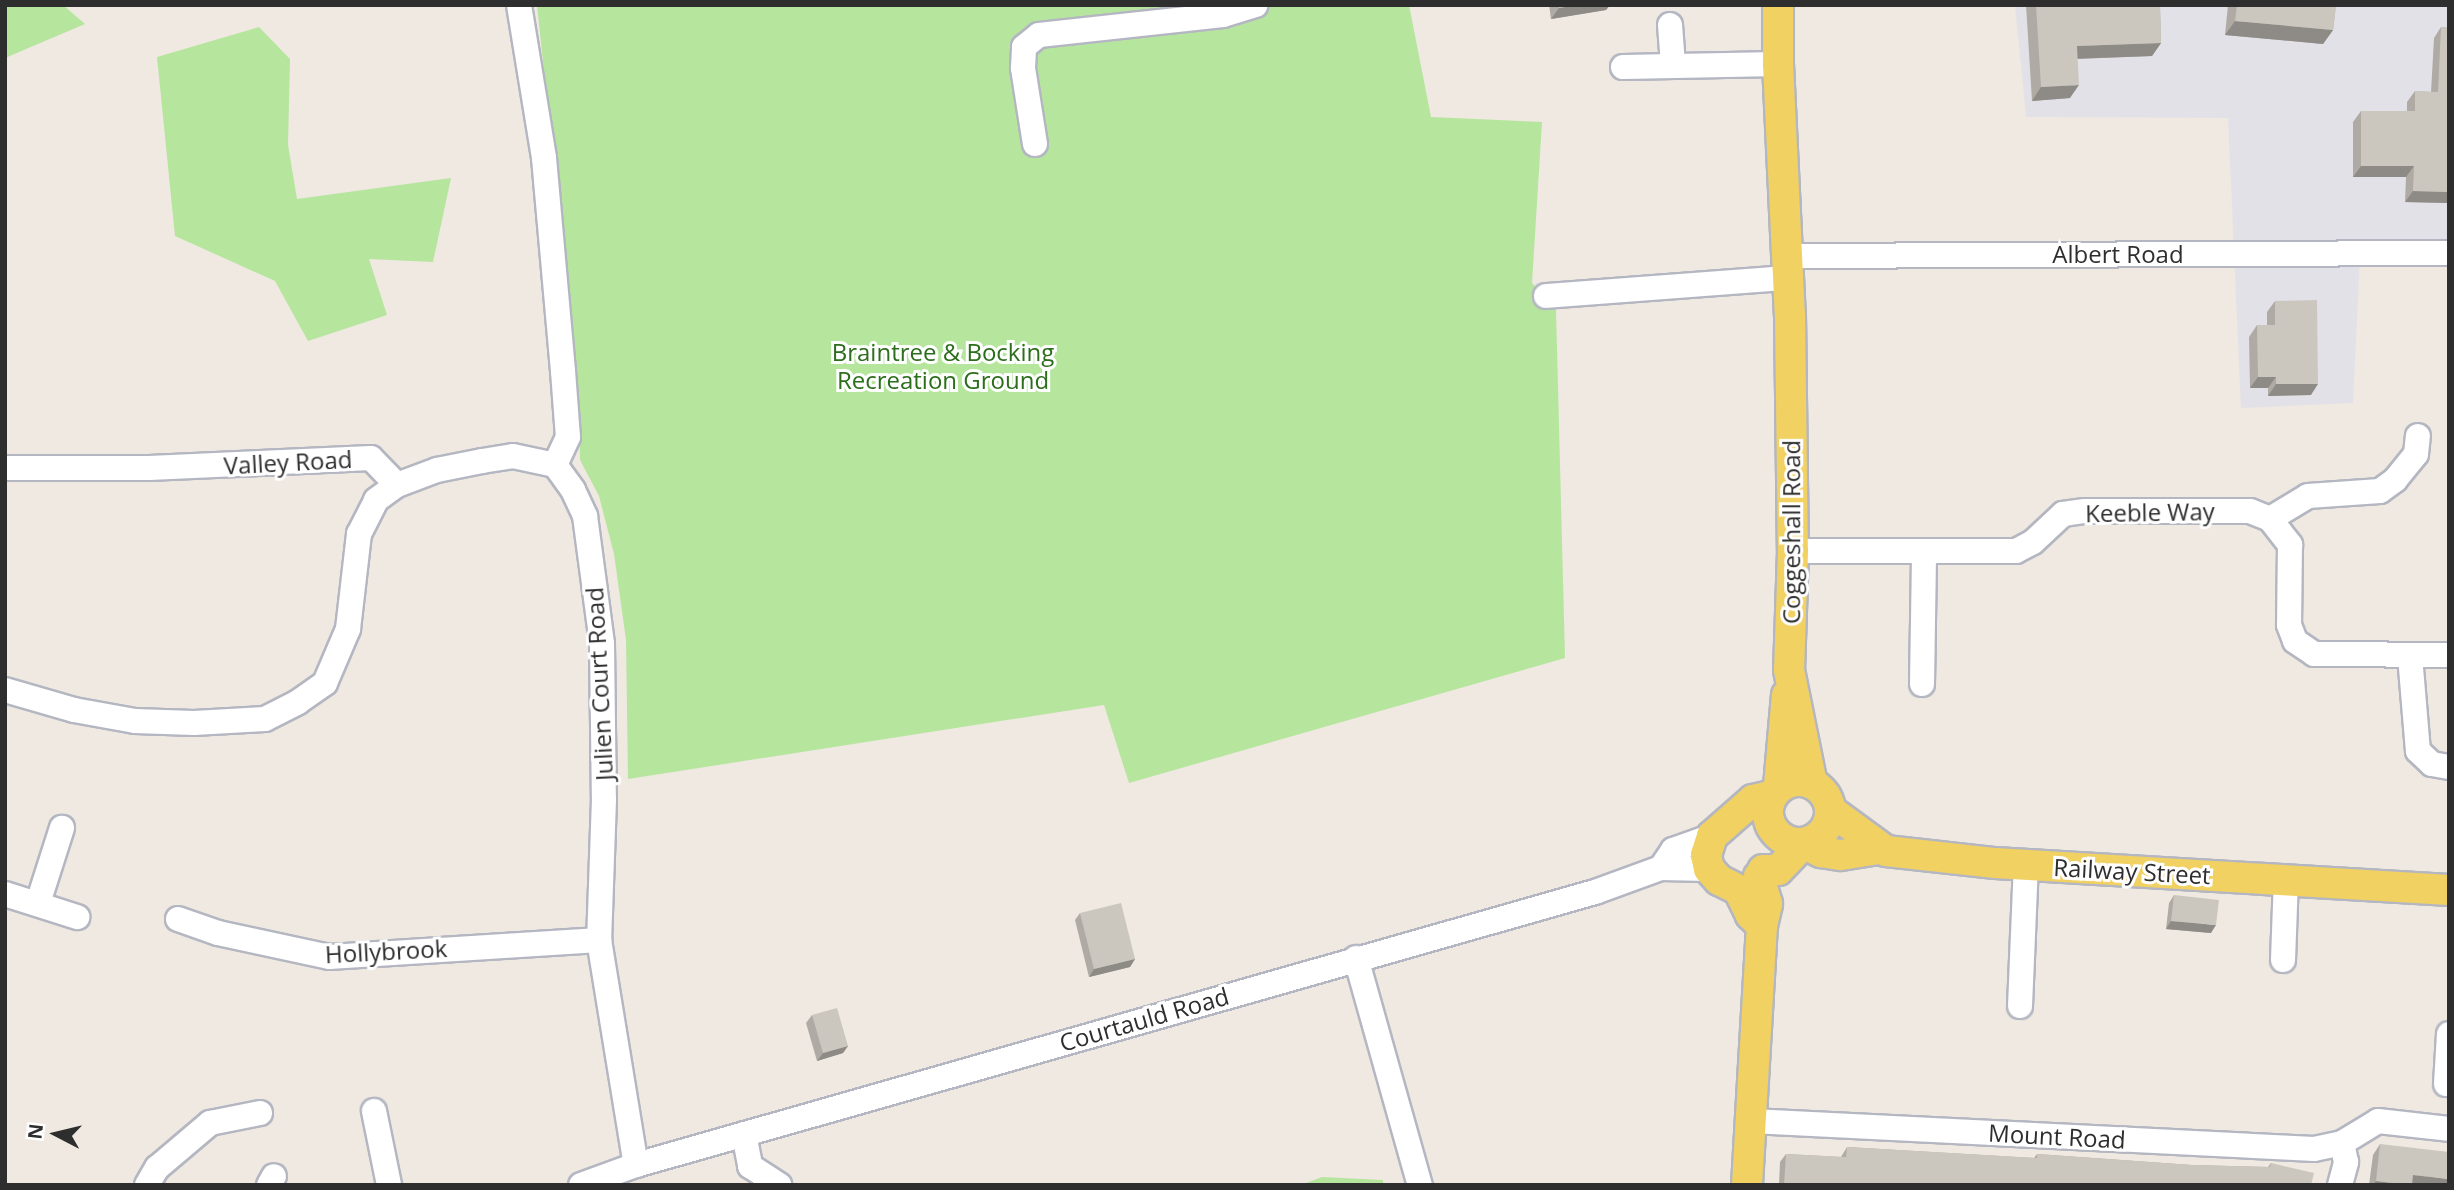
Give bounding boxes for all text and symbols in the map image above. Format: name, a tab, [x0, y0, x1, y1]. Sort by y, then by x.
street label: Albert Road	[2052, 240, 2184, 268]
park label: Braintree & Bocking Recreation Ground	[832, 338, 1054, 394]
street label: Coggeshall Road	[1777, 440, 1805, 624]
street label: Valley Road	[223, 444, 353, 480]
street label: Keeble Way	[2085, 496, 2215, 528]
street label: Julien Court Road	[580, 586, 618, 782]
street label: Railway Street	[2053, 852, 2211, 890]
street label: Hollybrook	[324, 933, 448, 969]
street label: Courtauld Road	[1056, 981, 1232, 1057]
north arrow	[21, 1099, 91, 1169]
street label: Mount Road	[1988, 1118, 2126, 1154]
text: N	[21, 1122, 49, 1141]

